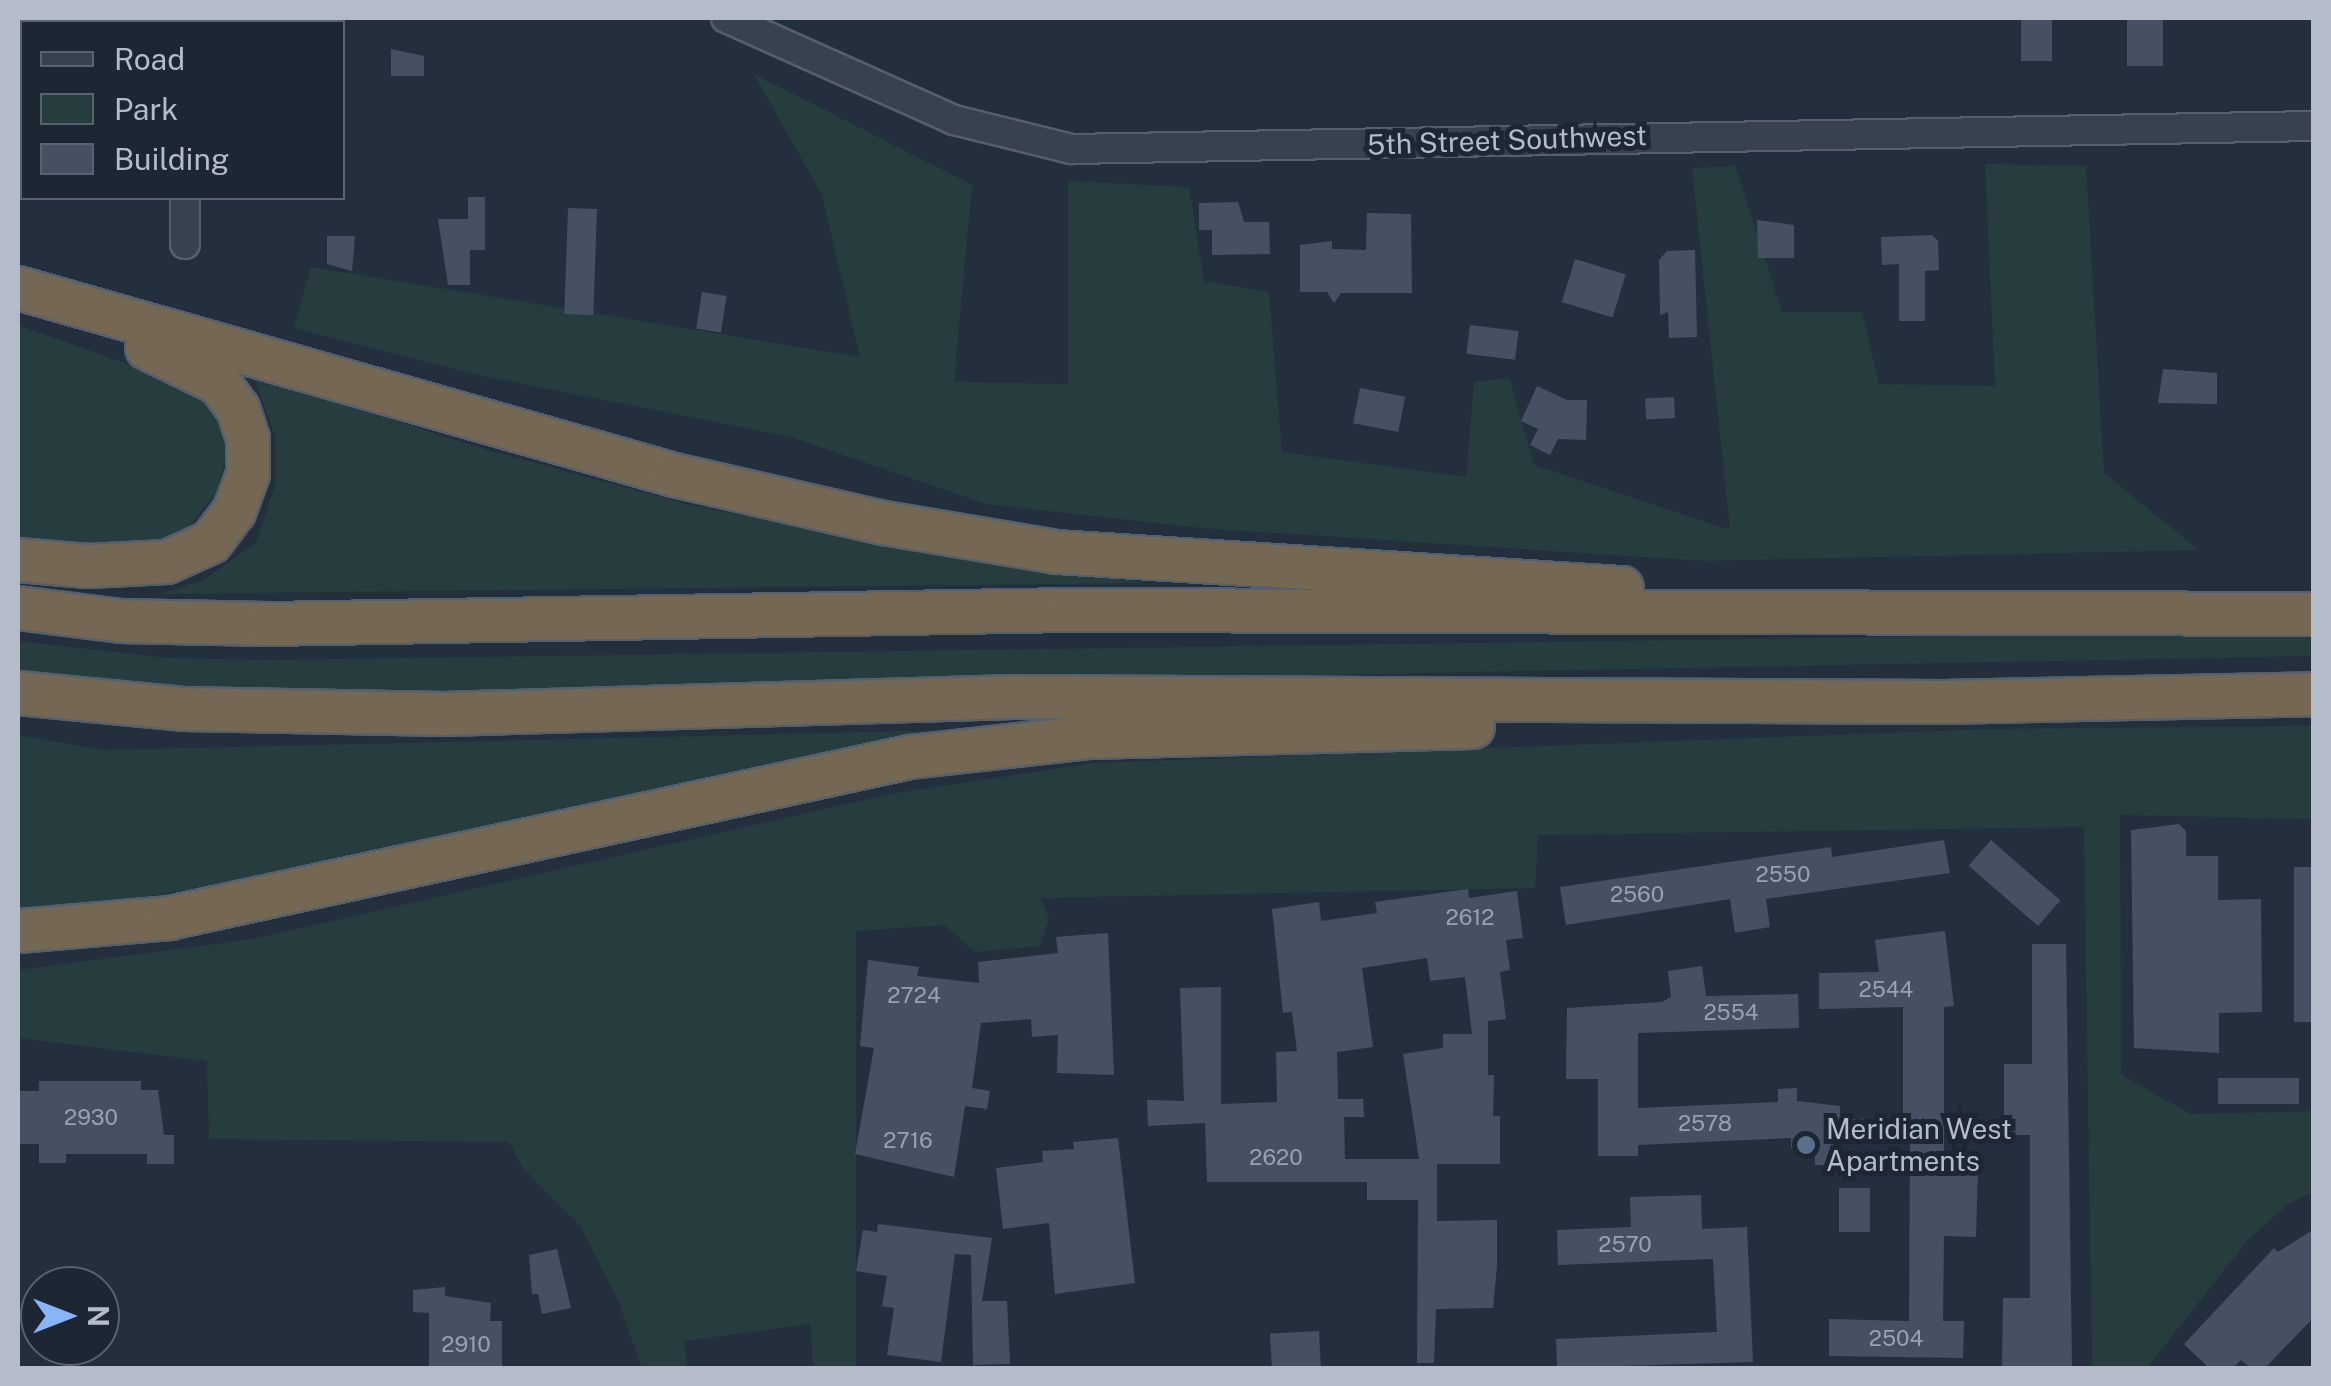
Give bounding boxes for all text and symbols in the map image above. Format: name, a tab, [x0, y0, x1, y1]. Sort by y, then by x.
legend	[20, 20, 345, 200]
text: Road	[114, 41, 185, 77]
text: Park	[114, 91, 178, 127]
street label: 5th Street Southwest	[1367, 118, 1647, 162]
text: Building	[114, 141, 229, 177]
house number: 2550	[1756, 862, 1810, 888]
house number: 2560	[1610, 882, 1664, 908]
house number: 2612	[1446, 905, 1494, 931]
house number: 2544	[1859, 977, 1913, 1003]
house number: 2724	[887, 983, 941, 1009]
house number: 2554	[1703, 1000, 1759, 1026]
house number: 2930	[64, 1105, 118, 1131]
house number: 2578	[1678, 1111, 1732, 1137]
place label: Meridian West Apartments	[1826, 1112, 2013, 1178]
house number: 2716	[883, 1128, 933, 1154]
marker: Meridian West Apartments	[1795, 1134, 1817, 1156]
house number: 2620	[1249, 1145, 1303, 1171]
house number: 2570	[1598, 1232, 1652, 1258]
north arrow	[20, 1266, 120, 1366]
text: N	[82, 1305, 115, 1327]
house number: 2504	[1869, 1326, 1923, 1352]
house number: 2910	[441, 1332, 491, 1358]

